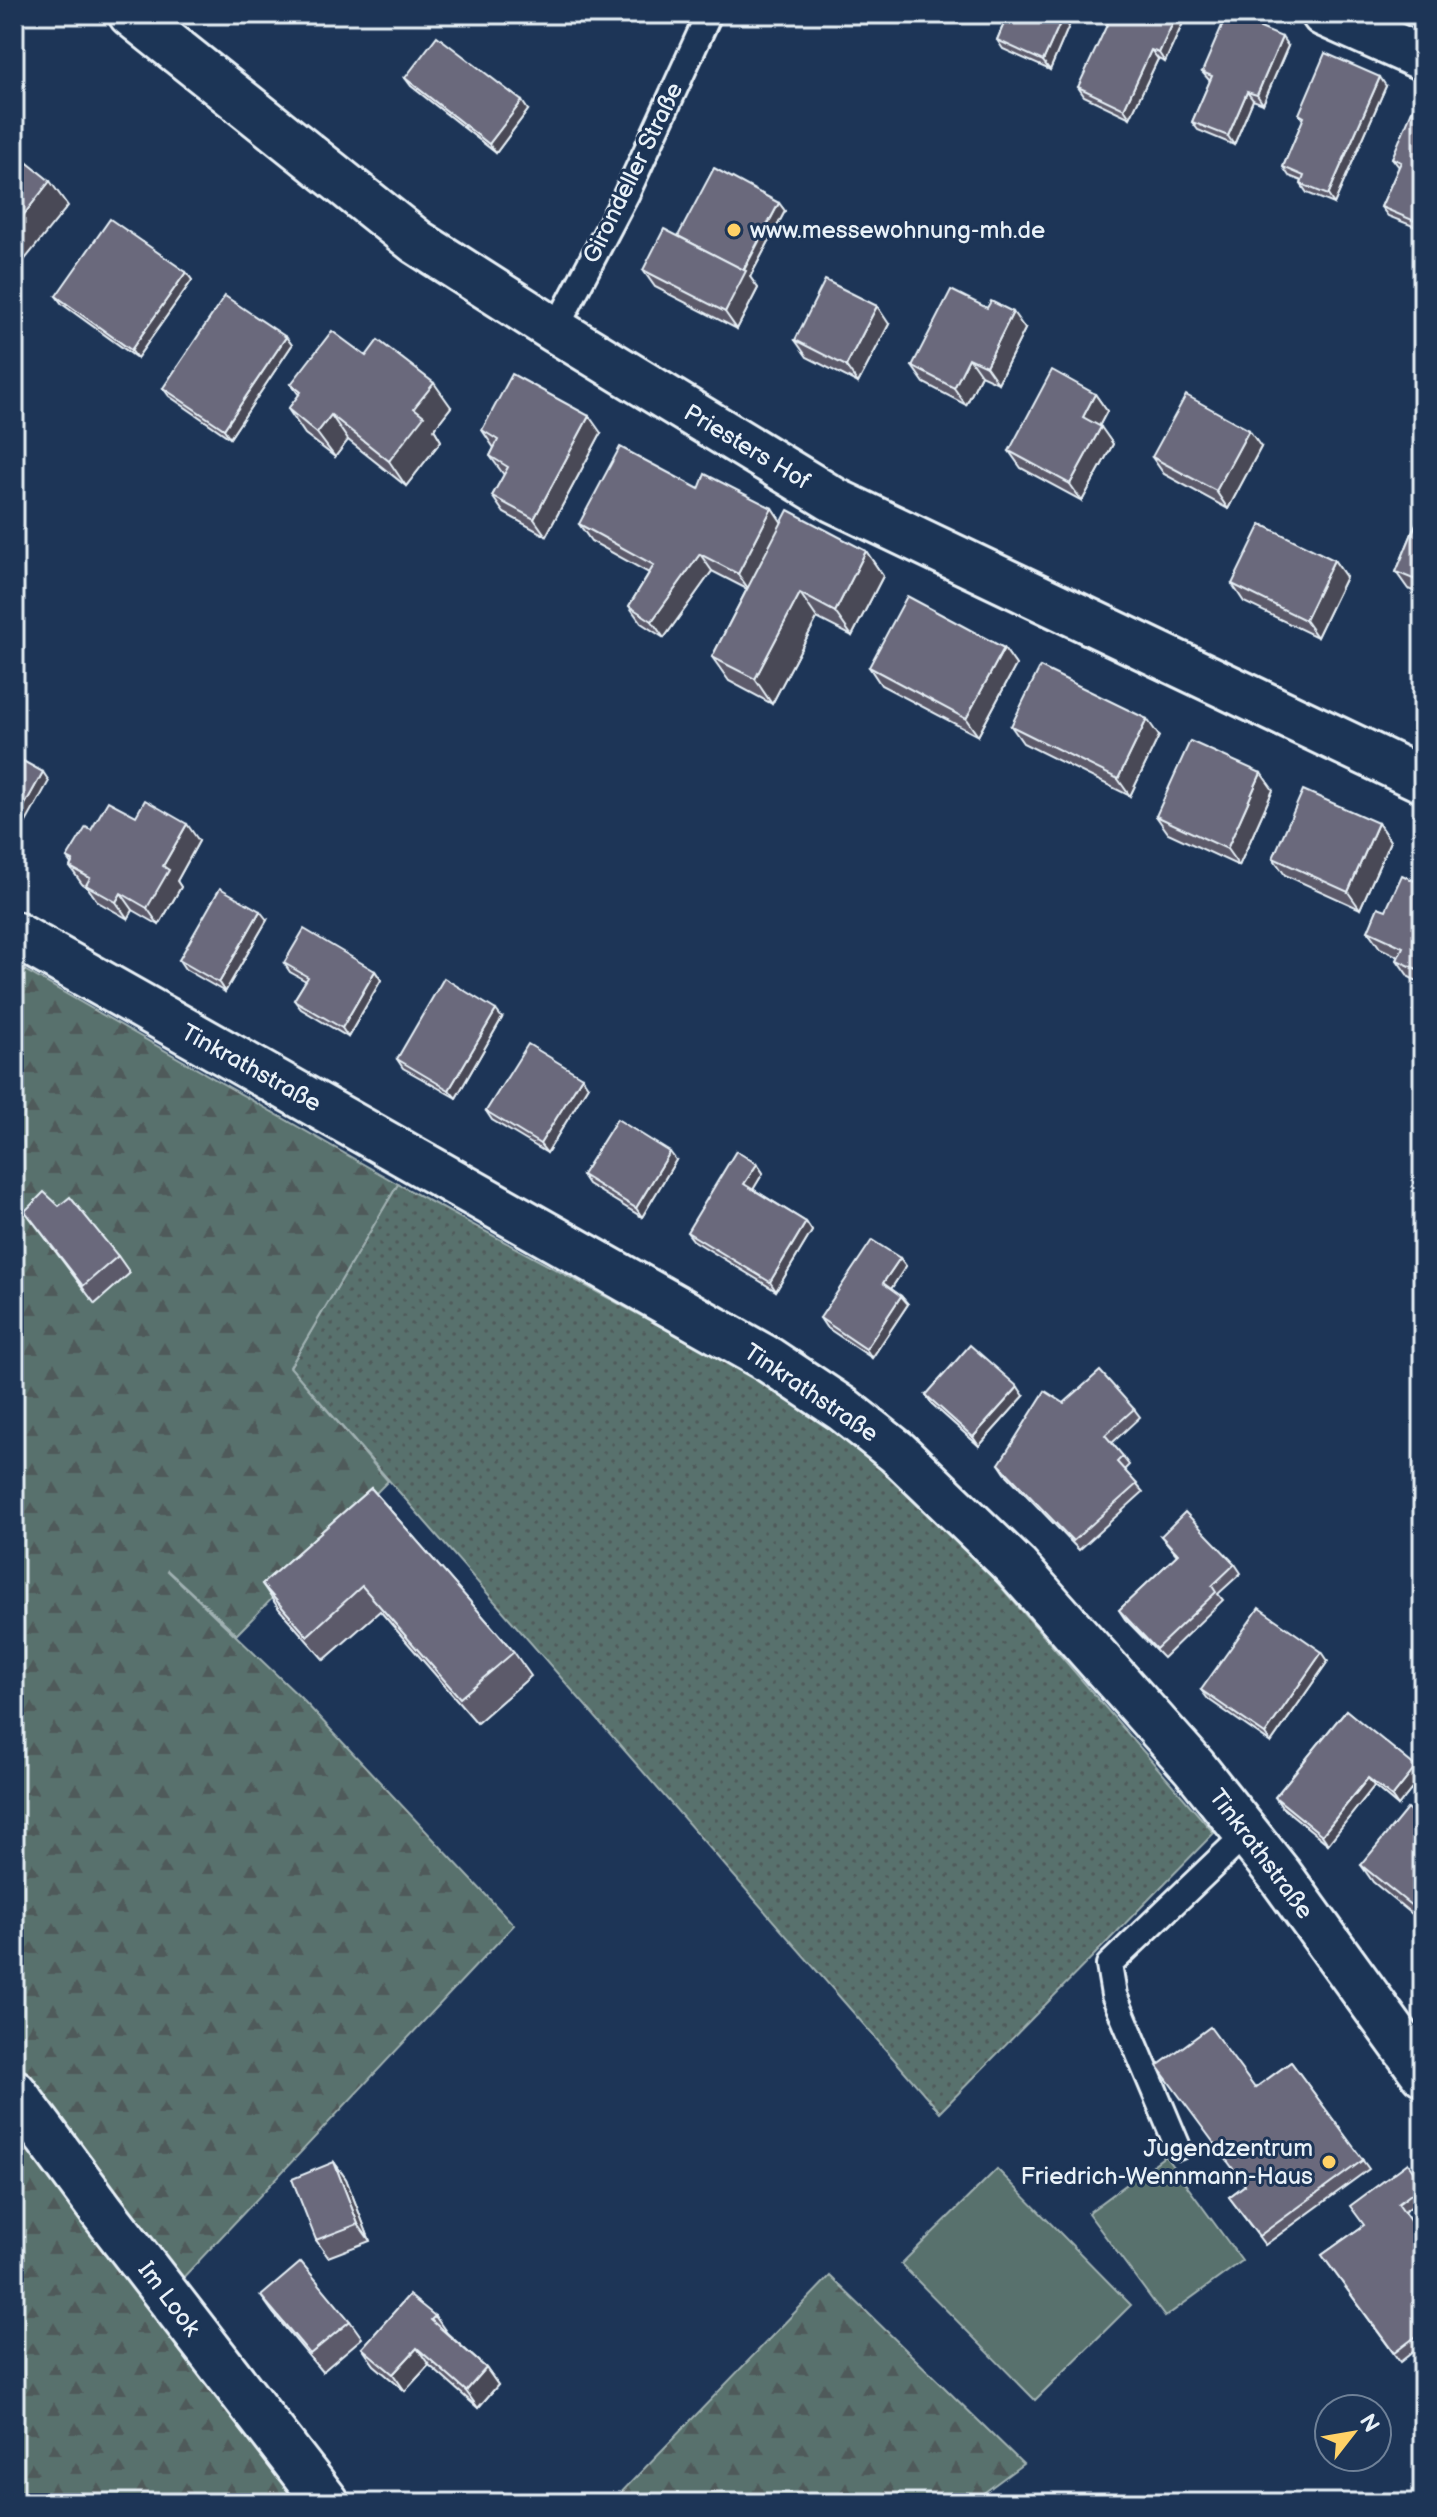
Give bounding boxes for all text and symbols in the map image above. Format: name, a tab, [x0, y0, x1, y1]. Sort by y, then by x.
street label: Girondeller Straße	[577, 78, 689, 268]
place label: www.messewohnung-mh.de	[750, 216, 1045, 245]
marker: www.messewohnung-mh.de	[725, 221, 743, 239]
street label: Priesters Hof	[679, 398, 816, 496]
street label: Tinkrathstraße	[176, 1018, 326, 1118]
street label: Tinkrathstraße	[738, 1338, 884, 1448]
street label: Tinkrathstraße	[1203, 1783, 1319, 1925]
place label: Jugendzentrum Friedrich-Wennmann-Haus	[1021, 2134, 1313, 2191]
marker: Jugendzentrum Friedrich-Wennmann-Haus	[1320, 2153, 1338, 2171]
street label: Im Look	[132, 2256, 207, 2342]
north arrow	[1313, 2393, 1393, 2473]
text: N	[1353, 2409, 1385, 2438]

